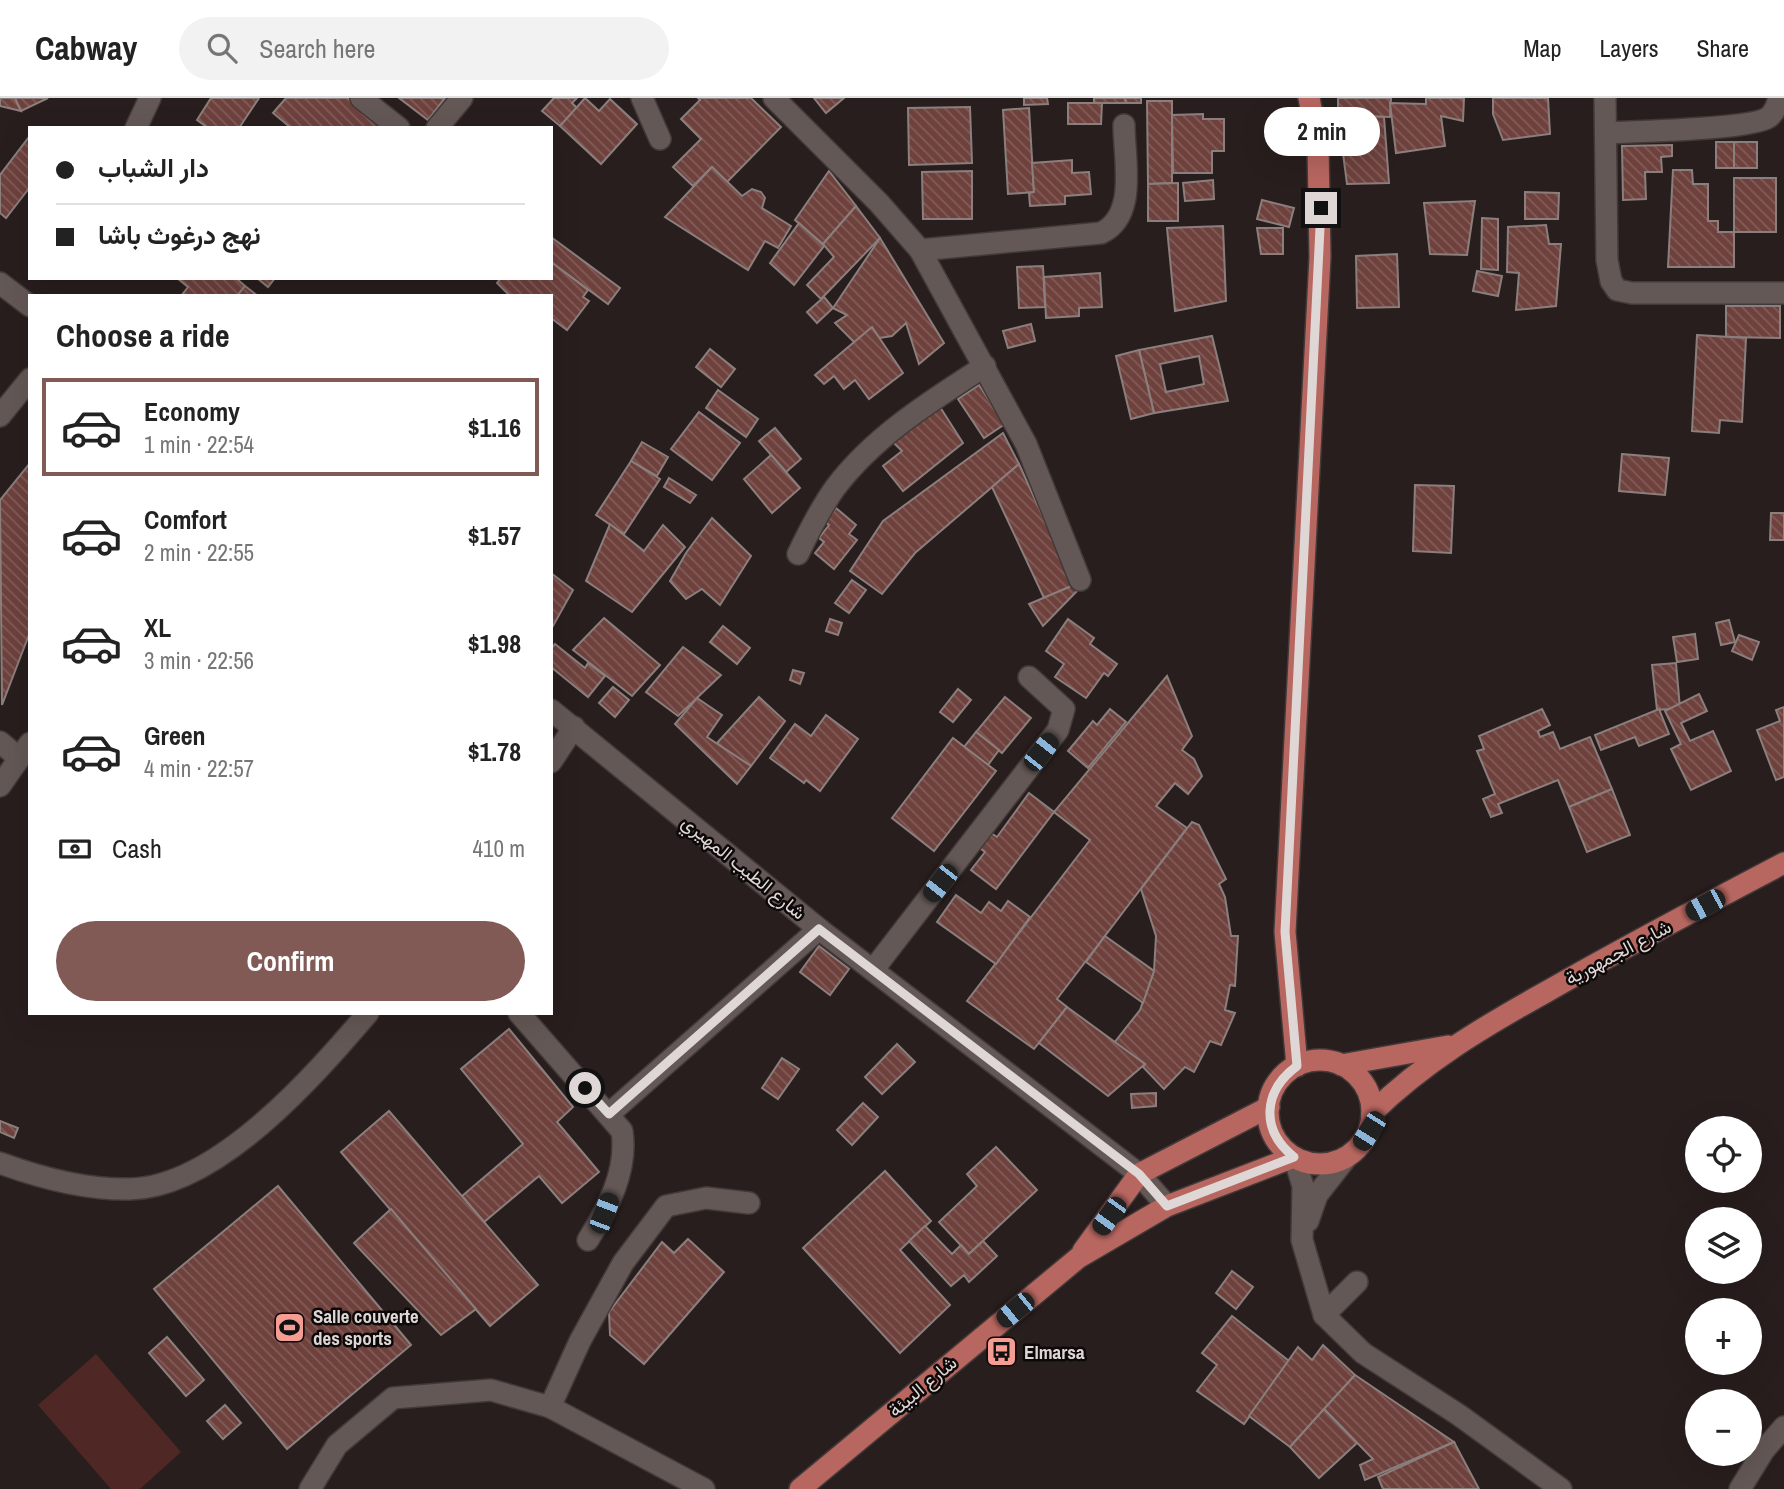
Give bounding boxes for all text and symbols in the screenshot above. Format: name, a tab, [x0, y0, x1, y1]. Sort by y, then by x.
search box	[179, 17, 669, 80]
text: Cabway	[35, 26, 137, 70]
icon: search	[203, 29, 241, 67]
text: Search here	[259, 31, 375, 66]
text: Map	[1523, 32, 1561, 64]
text: Layers	[1599, 32, 1658, 64]
text: Share	[1696, 32, 1749, 64]
callout: 2 min	[1263, 106, 1379, 155]
text: 2 min	[1297, 116, 1347, 147]
text: دار الشباب	[98, 150, 209, 185]
route end	[1305, 192, 1337, 224]
text: نهج درغوث باشا	[98, 217, 261, 252]
text: Choose a ride	[56, 314, 230, 357]
text: Economy	[144, 394, 240, 429]
icon: car	[60, 396, 123, 459]
text: $1.16	[468, 410, 521, 445]
text: 1 min · 22:54	[144, 429, 254, 460]
text: Comfort	[144, 502, 227, 537]
icon: car	[60, 504, 123, 567]
text: $1.57	[468, 518, 521, 553]
text: 2 min · 22:55	[144, 537, 254, 568]
text: XL	[144, 610, 171, 645]
icon: car	[60, 612, 123, 675]
text: $1.98	[468, 626, 521, 661]
text: 3 min · 22:56	[144, 645, 254, 676]
text: Green	[144, 718, 206, 753]
icon: car	[60, 720, 123, 783]
car	[1020, 729, 1063, 775]
text: $1.78	[468, 734, 521, 769]
text: 4 min · 22:57	[144, 753, 254, 784]
street label: شارع الطيب المهيري	[675, 809, 812, 927]
icon: cash	[56, 830, 94, 868]
text: Cash	[112, 831, 162, 866]
text: 410 m	[473, 833, 525, 864]
car	[919, 860, 962, 906]
car	[1682, 886, 1729, 924]
street label: شارع الجمهورية	[1560, 913, 1676, 991]
button: Confirm	[56, 921, 525, 1001]
route start	[569, 1072, 601, 1104]
car	[1349, 1108, 1390, 1154]
map controls	[1685, 1116, 1762, 1466]
button: locate	[1685, 1116, 1762, 1193]
car	[587, 1190, 622, 1236]
car	[1089, 1193, 1130, 1239]
button: layers	[1685, 1207, 1762, 1284]
car	[993, 1289, 1038, 1331]
button: +	[1685, 1298, 1762, 1375]
place label: Salle couverte des sports	[313, 1303, 419, 1351]
sports icon: Salle couverte des sports	[273, 1310, 307, 1344]
bus stop icon: Elmarsa	[984, 1335, 1018, 1369]
place label: Elmarsa	[1024, 1339, 1085, 1365]
street label: شارع البيئة	[882, 1349, 962, 1422]
button: −	[1685, 1389, 1762, 1466]

